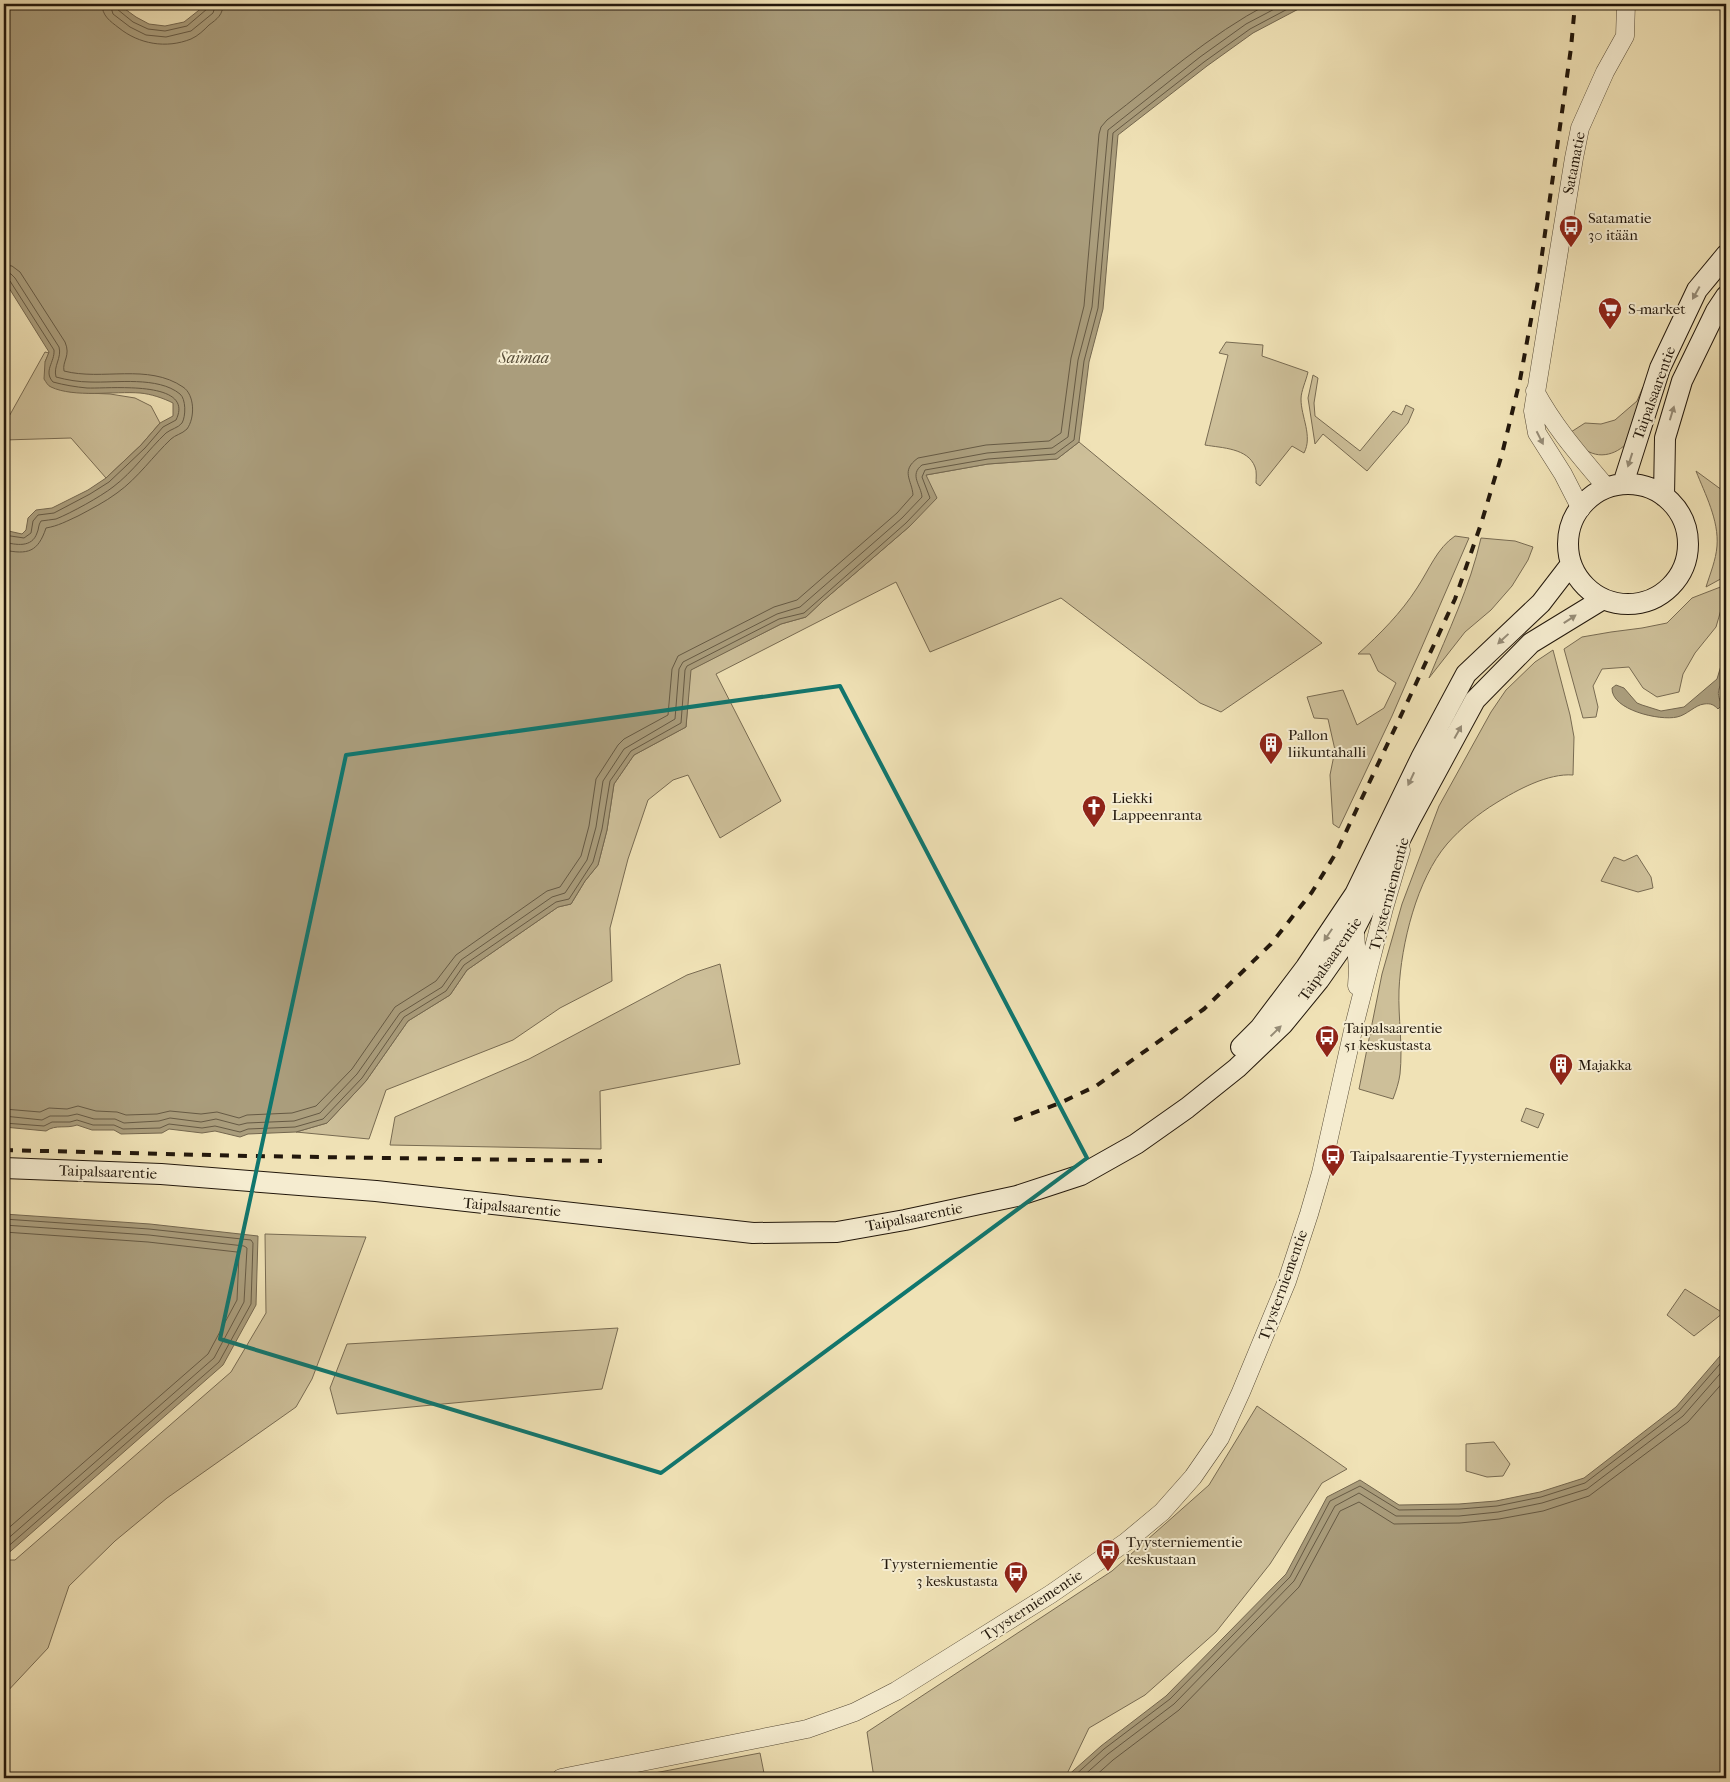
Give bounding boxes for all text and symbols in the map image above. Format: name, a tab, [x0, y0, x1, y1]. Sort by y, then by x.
street label: Satamatie	[1559, 130, 1589, 196]
place label: Satamatie 30 itään	[1588, 209, 1652, 244]
bus stop icon: Satamatie 30 itään	[1558, 214, 1584, 248]
one-way arrow	[1692, 286, 1700, 301]
supermarket icon: S-market	[1597, 296, 1623, 330]
place label: S-market	[1628, 300, 1686, 318]
street label: Taipalsaarentie	[1629, 343, 1679, 442]
water label: Saimaa	[498, 348, 549, 367]
one-way arrow	[1669, 406, 1677, 421]
one-way arrow	[1536, 431, 1544, 445]
one-way arrow	[1626, 453, 1634, 468]
one-way arrow	[1564, 614, 1577, 624]
one-way arrow	[1498, 633, 1510, 645]
place label: Pallon liikuntahalli	[1287, 726, 1367, 761]
one-way arrow	[1453, 726, 1462, 739]
building icon: Pallon liikuntahalli	[1258, 731, 1284, 765]
one-way arrow	[1407, 772, 1415, 786]
place label: Liekki Lappeenranta	[1112, 789, 1203, 824]
church icon: Liekki Lappeenranta	[1081, 794, 1107, 828]
street label: Tyysterniementie	[1365, 835, 1413, 953]
street label: Taipalsaarentie	[1294, 913, 1366, 1004]
one-way arrow	[1323, 928, 1333, 942]
place label: Taipalsaarentie 51 keskustasta	[1344, 1019, 1443, 1054]
bus stop icon: Taipalsaarentie 51 keskustasta	[1314, 1024, 1340, 1058]
one-way arrow	[1270, 1025, 1282, 1037]
building icon: Majakka	[1548, 1052, 1574, 1086]
place label: Majakka	[1578, 1056, 1633, 1074]
bus stop icon: Taipalsaarentie-Tyysterniementie	[1320, 1143, 1346, 1177]
place label: Taipalsaarentie-Tyysterniementie	[1350, 1147, 1569, 1165]
street label: Taipalsaarentie	[59, 1161, 158, 1183]
street label: Taipalsaarentie	[462, 1194, 562, 1220]
street label: Taipalsaarentie	[864, 1199, 965, 1235]
street label: Tyysterniementie	[1255, 1227, 1312, 1343]
place label: Tyysterniementie keskustaan	[1126, 1533, 1243, 1568]
bus stop icon: Tyysterniementie keskustaan	[1095, 1538, 1121, 1572]
place label: Tyysterniementie 3 keskustasta	[882, 1555, 999, 1590]
bus stop icon: Tyysterniementie 3 keskustasta	[1003, 1560, 1029, 1594]
street label: Tyysterniementie	[978, 1565, 1086, 1644]

